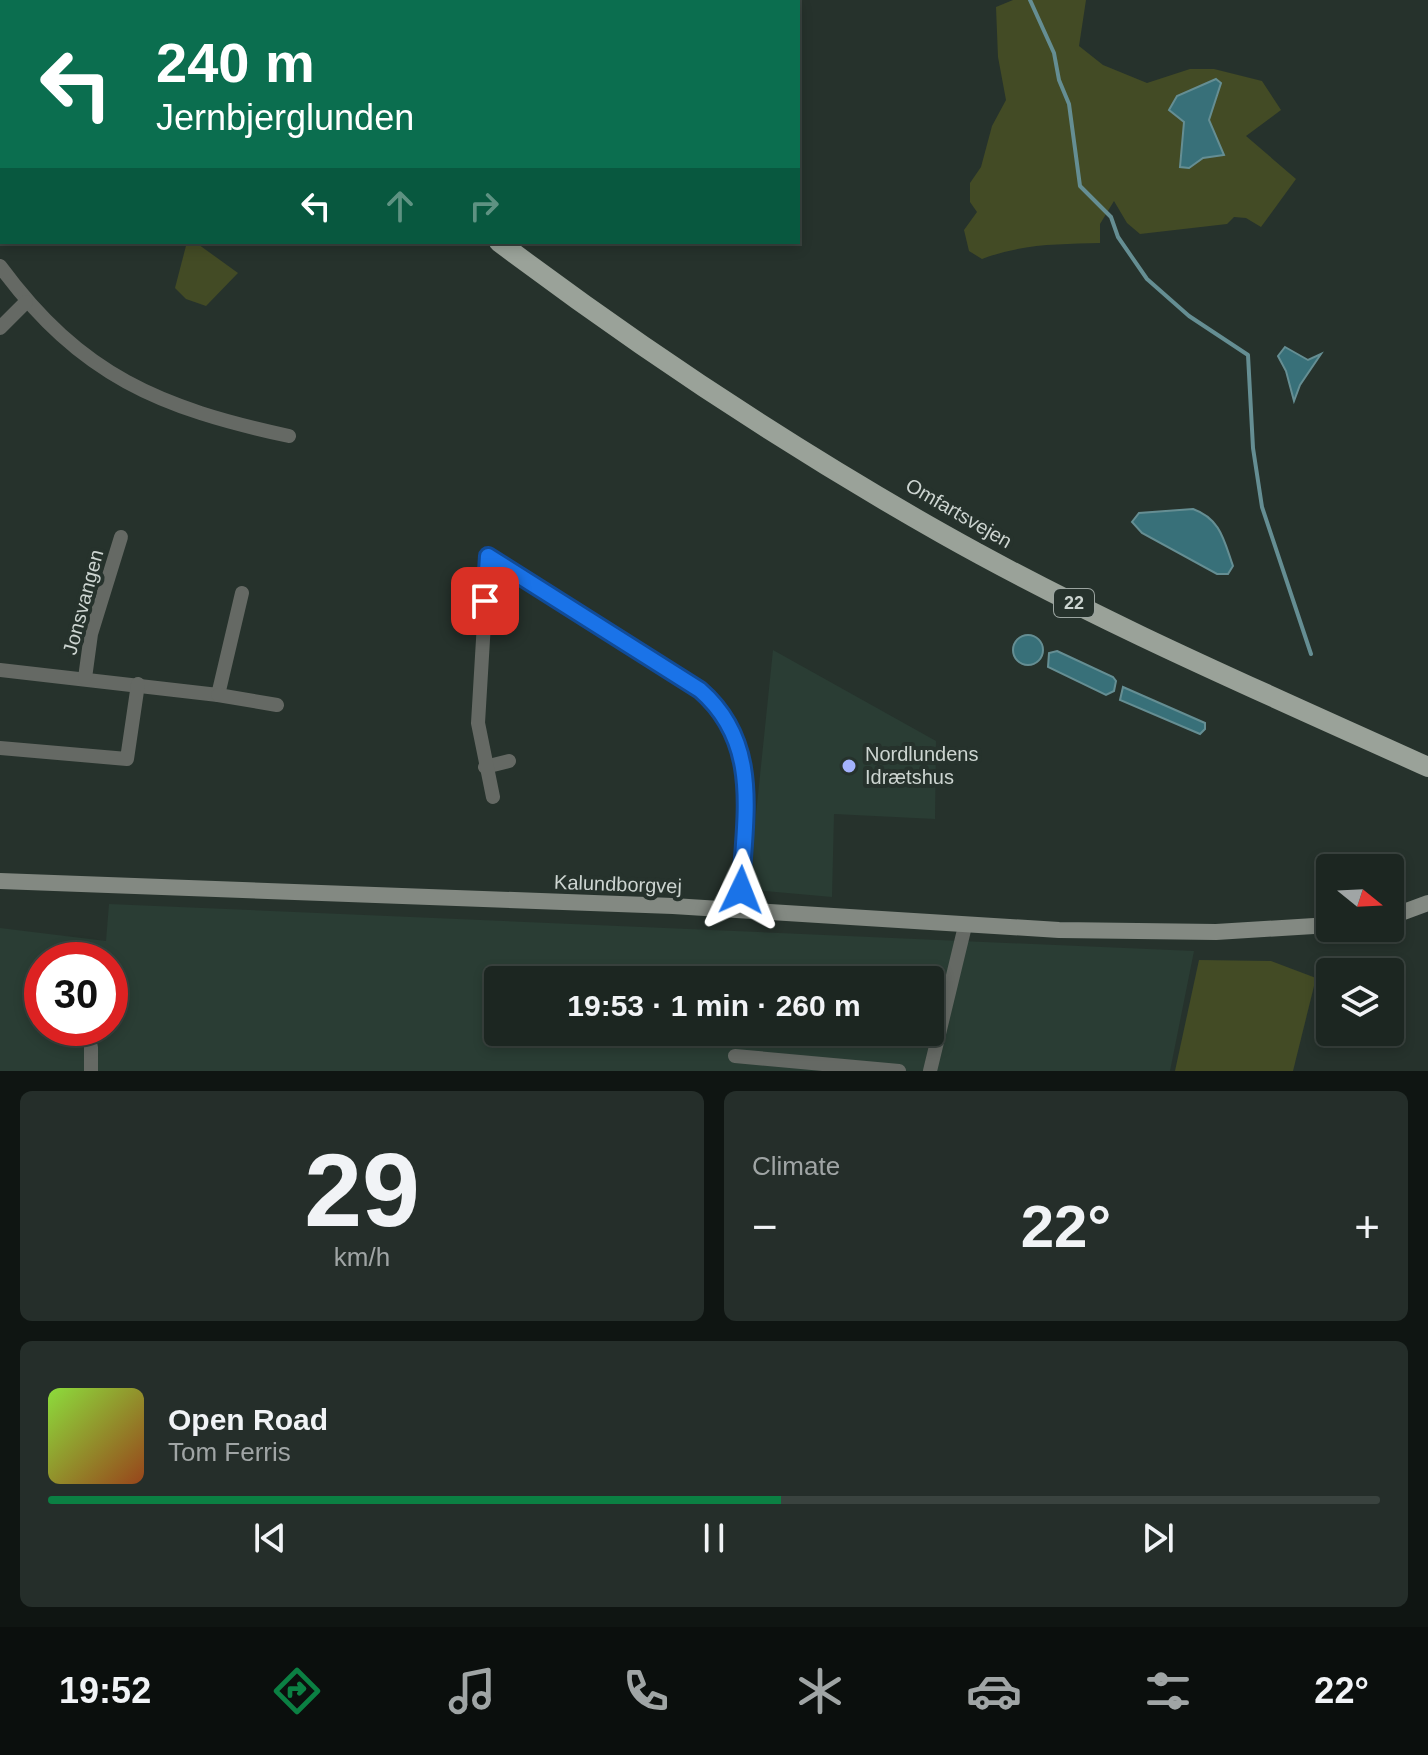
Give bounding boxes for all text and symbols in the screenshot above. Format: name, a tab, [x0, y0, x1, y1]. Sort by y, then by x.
text: 240 m	[156, 31, 315, 94]
icon: left	[24, 32, 128, 136]
text: Jernbjerglunden	[156, 97, 414, 138]
icon: left	[294, 184, 338, 228]
icon: ahead	[378, 184, 422, 228]
icon: right	[462, 184, 506, 228]
street label: Omfartsvejen	[902, 474, 1016, 552]
street label: Jonsvangen	[58, 547, 108, 657]
pin	[451, 567, 519, 635]
icon: arrive	[463, 579, 507, 623]
road number: 22	[1054, 589, 1094, 617]
place label: Nordlundens Idrætshus	[865, 743, 978, 788]
marker: Nordlundens Idrætshus	[840, 757, 858, 775]
position arrow	[699, 848, 783, 932]
north arrow	[1316, 854, 1404, 942]
map controls	[1316, 854, 1404, 1046]
street label: Kalundborgvej	[554, 871, 682, 897]
speed limit sign: 30	[24, 942, 128, 1046]
button: layers	[1316, 958, 1404, 1046]
text: 19:53 · 1 min · 260 m	[567, 989, 861, 1022]
text: 29	[304, 1132, 420, 1248]
text: Climate	[752, 1151, 840, 1181]
text: 22°	[1021, 1193, 1111, 1260]
text: −	[752, 1202, 778, 1251]
text: +	[1354, 1202, 1380, 1251]
text: km/h	[334, 1242, 390, 1272]
text: Open Road	[168, 1403, 328, 1436]
text: Tom Ferris	[168, 1437, 291, 1467]
icon: previous	[248, 1516, 292, 1560]
icon: pause	[692, 1516, 736, 1560]
icon: next	[1136, 1516, 1180, 1560]
icon: directions	[269, 1663, 325, 1719]
icon: music	[444, 1663, 500, 1719]
icon: phone	[618, 1663, 674, 1719]
icon: climate	[792, 1663, 848, 1719]
icon: car	[966, 1663, 1022, 1719]
icon: filters	[1140, 1663, 1196, 1719]
text: 19:52	[59, 1670, 151, 1711]
text: 22°	[1314, 1670, 1369, 1711]

